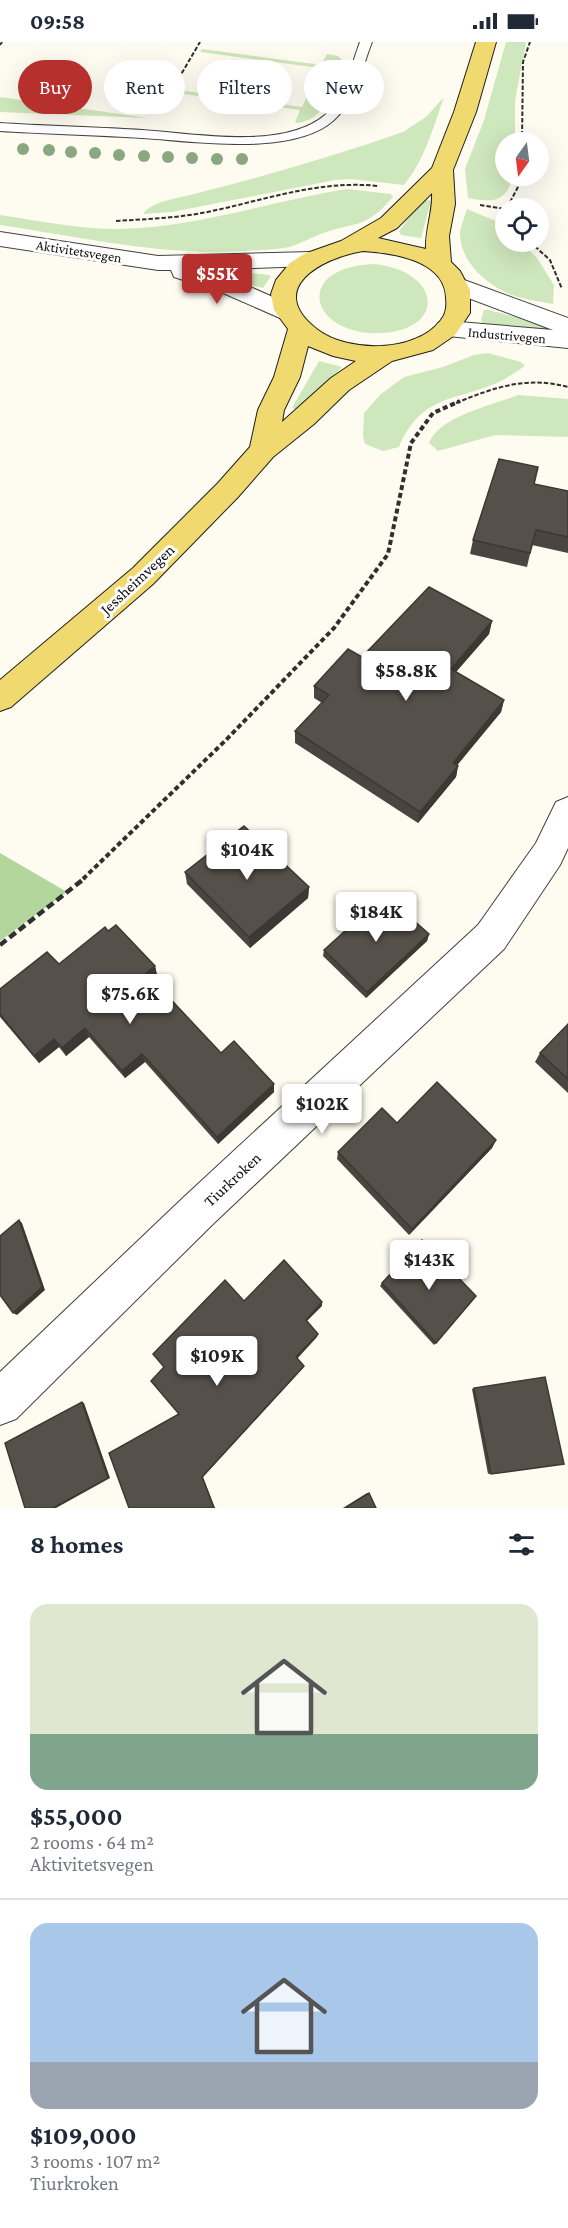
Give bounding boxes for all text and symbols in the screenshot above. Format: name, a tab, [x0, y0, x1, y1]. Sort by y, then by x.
text: 09:58	[30, 9, 85, 34]
chip: Buy	[18, 60, 92, 114]
chip: Rent	[104, 60, 185, 114]
chip: Filters	[197, 60, 292, 114]
chip: New	[304, 60, 384, 114]
north arrow	[495, 132, 549, 186]
map controls	[495, 132, 549, 252]
button: locate	[495, 198, 549, 252]
street label: Aktivitetsvegen	[35, 236, 123, 266]
pin: $55K	[181, 254, 253, 305]
text: $55K	[196, 262, 238, 284]
street label: Industrivegen	[467, 324, 547, 346]
street label: Jessheimvegen	[96, 541, 179, 620]
pin: $58.8K	[357, 651, 455, 702]
text: $58.8K	[375, 659, 437, 681]
pin: $104K	[205, 830, 289, 881]
text: $104K	[220, 838, 274, 860]
pin: $184K	[334, 892, 418, 943]
text: $184K	[350, 900, 402, 922]
pin: $75.6K	[81, 974, 179, 1025]
text: $75.6K	[101, 982, 159, 1004]
pin: $102K	[280, 1084, 364, 1135]
text: $102K	[296, 1092, 348, 1114]
street label: Tiurkroken	[201, 1149, 264, 1210]
pin: $143K	[387, 1240, 471, 1291]
text: $143K	[404, 1248, 454, 1270]
pin: $109K	[175, 1336, 259, 1387]
text: $109K	[190, 1344, 244, 1366]
icon: filters	[505, 1528, 538, 1561]
text: 8 homes	[30, 1530, 123, 1559]
icon: home	[230, 1643, 338, 1751]
text: $55,000	[30, 1802, 122, 1831]
text: 2 rooms · 64 m²	[30, 1831, 154, 1853]
text: Aktivitetsvegen	[30, 1853, 154, 1875]
icon: home	[230, 1962, 338, 2070]
text: $109,000	[30, 2121, 137, 2150]
text: 3 rooms · 107 m²	[30, 2150, 160, 2172]
text: Tiurkroken	[30, 2172, 119, 2194]

